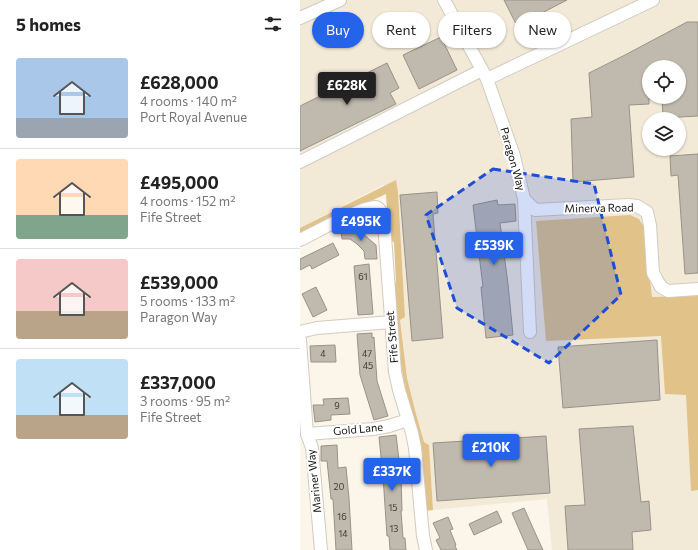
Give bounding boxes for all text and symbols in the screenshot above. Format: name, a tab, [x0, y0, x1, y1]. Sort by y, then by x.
chip: Buy	[312, 12, 364, 48]
chip: Rent	[372, 12, 430, 48]
chip: Filters	[438, 12, 506, 48]
chip: New	[514, 12, 571, 48]
icon: filters	[262, 13, 284, 35]
text: 5 homes	[16, 14, 81, 35]
map controls	[642, 60, 686, 156]
button: locate	[642, 60, 686, 104]
text: £628,000	[140, 72, 218, 93]
pin: £628K	[319, 72, 375, 106]
icon: home	[48, 74, 96, 122]
text: £628K	[327, 77, 367, 93]
text: 4 rooms · 140 m²	[140, 93, 237, 109]
text: Port Royal Avenue	[140, 109, 247, 125]
button: layers	[642, 112, 686, 156]
street label: Paragon Way	[498, 126, 529, 192]
text: £495,000	[140, 172, 219, 193]
icon: home	[48, 175, 96, 223]
text: 4 rooms · 152 m²	[140, 193, 235, 209]
street label: Minerva Road	[564, 200, 634, 215]
pin: £495K	[333, 208, 389, 242]
text: Fife Street	[140, 209, 202, 225]
text: £495K	[341, 213, 381, 229]
pin: £539K	[466, 232, 522, 266]
text: £539K	[474, 237, 514, 253]
house number: 61	[358, 271, 368, 282]
text: £539,000	[140, 272, 218, 293]
icon: home	[48, 275, 96, 323]
text: 5 rooms · 133 m²	[140, 293, 235, 309]
text: Paragon Way	[140, 309, 217, 325]
street label: Fife Street	[383, 310, 400, 364]
house number: 4	[320, 348, 326, 359]
house number: 47	[362, 348, 372, 359]
house number: 45	[363, 360, 373, 371]
text: £337,000	[140, 372, 216, 393]
icon: home	[48, 375, 96, 423]
text: 3 rooms · 95 m²	[140, 393, 230, 409]
house number: 9	[334, 400, 340, 411]
text: Fife Street	[140, 409, 202, 425]
street label: Gold Lane	[332, 420, 384, 437]
pin: £210K	[463, 434, 519, 468]
text: £210K	[472, 439, 510, 455]
street label: Mariner Way	[304, 448, 323, 514]
pin: £337K	[364, 458, 420, 492]
text: £337K	[372, 463, 412, 479]
house number: 20	[334, 481, 345, 492]
house number: 15	[388, 502, 398, 513]
house number: 16	[337, 511, 347, 522]
house number: 13	[390, 523, 398, 534]
house number: 14	[338, 528, 348, 539]

